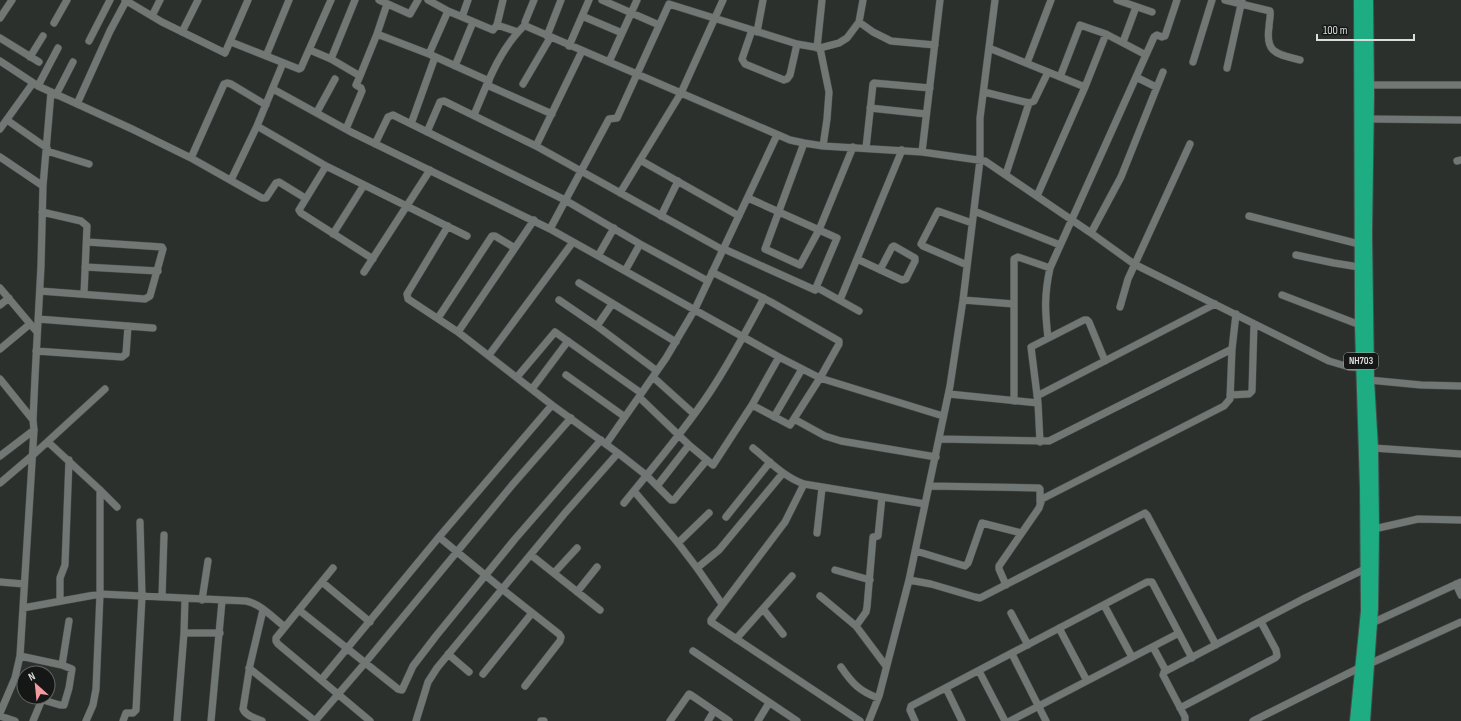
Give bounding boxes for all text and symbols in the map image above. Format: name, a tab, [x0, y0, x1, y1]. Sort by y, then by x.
scale bar	[1317, 16, 1414, 42]
text: 100 m	[1323, 23, 1348, 38]
road number: NH703	[1344, 353, 1378, 369]
north arrow	[16, 665, 56, 705]
text: N	[26, 669, 37, 684]

